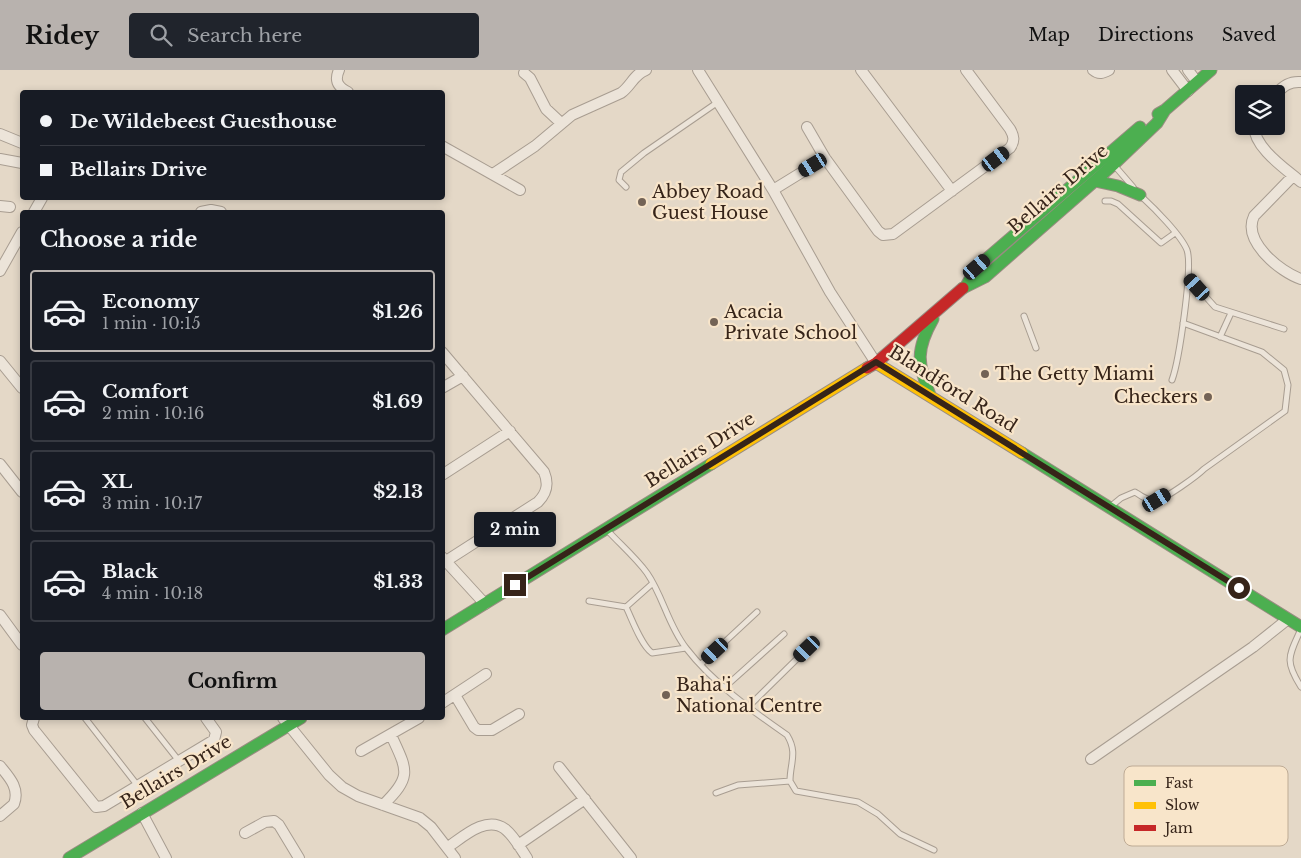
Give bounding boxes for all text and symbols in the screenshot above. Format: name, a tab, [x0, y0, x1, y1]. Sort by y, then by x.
search box	[129, 13, 479, 58]
text: Ridey	[25, 21, 99, 50]
icon: search	[147, 21, 175, 49]
text: Search here	[187, 24, 302, 47]
text: Map	[1028, 24, 1070, 46]
text: Directions	[1098, 24, 1194, 46]
text: Saved	[1222, 24, 1276, 46]
map controls	[1235, 85, 1285, 135]
button: layers	[1235, 85, 1285, 135]
text: De Wildebeest Guesthouse	[70, 110, 337, 133]
street label: Bellairs Drive	[1003, 140, 1113, 238]
car	[979, 144, 1012, 174]
car	[796, 151, 829, 179]
text: Bellairs Drive	[70, 158, 207, 181]
place label: Abbey Road Guest House	[651, 181, 769, 224]
marker: Abbey Road Guest House	[636, 196, 648, 208]
text: Choose a ride	[40, 226, 197, 253]
car	[960, 251, 993, 283]
car	[1181, 271, 1212, 303]
icon: car	[42, 289, 87, 334]
text: Economy	[102, 290, 199, 313]
text: $1.26	[372, 300, 423, 323]
place label: Acacia Private School	[723, 301, 857, 344]
text: 1 min · 10:15	[102, 313, 200, 333]
marker: Acacia Private School	[708, 316, 720, 328]
street label: Blandford Road	[885, 341, 1021, 437]
place label: The Getty Miami	[995, 363, 1154, 385]
marker: The Getty Miami	[979, 368, 991, 380]
icon: car	[42, 379, 87, 424]
text: Comfort	[102, 380, 189, 403]
place label: Checkers	[1114, 386, 1198, 408]
text: $1.69	[372, 390, 423, 413]
marker: Checkers	[1202, 391, 1214, 403]
text: 2 min · 10:16	[102, 403, 204, 423]
street label: Bellairs Drive	[641, 407, 759, 493]
icon: car	[42, 469, 87, 514]
text: XL	[102, 470, 132, 493]
text: $2.13	[373, 480, 423, 503]
car	[1140, 486, 1173, 514]
text: 3 min · 10:17	[102, 493, 202, 513]
callout: 2 min	[474, 512, 556, 548]
text: 2 min	[490, 519, 540, 539]
icon: car	[42, 559, 87, 604]
text: Black	[102, 560, 158, 583]
text: $1.33	[373, 570, 423, 593]
route end	[504, 574, 526, 596]
route start	[1228, 577, 1250, 599]
text: 4 min · 10:18	[102, 583, 203, 603]
car	[790, 633, 823, 665]
car	[698, 635, 731, 667]
button: Confirm	[40, 652, 425, 710]
place label: Baha'i National Centre	[676, 674, 822, 717]
marker: Baha'i National Centre	[660, 689, 672, 701]
street label: Bellairs Drive	[117, 730, 235, 814]
legend	[1124, 766, 1288, 846]
text: Fast	[1165, 774, 1194, 792]
text: Slow	[1165, 796, 1199, 814]
text: Jam	[1163, 819, 1193, 837]

